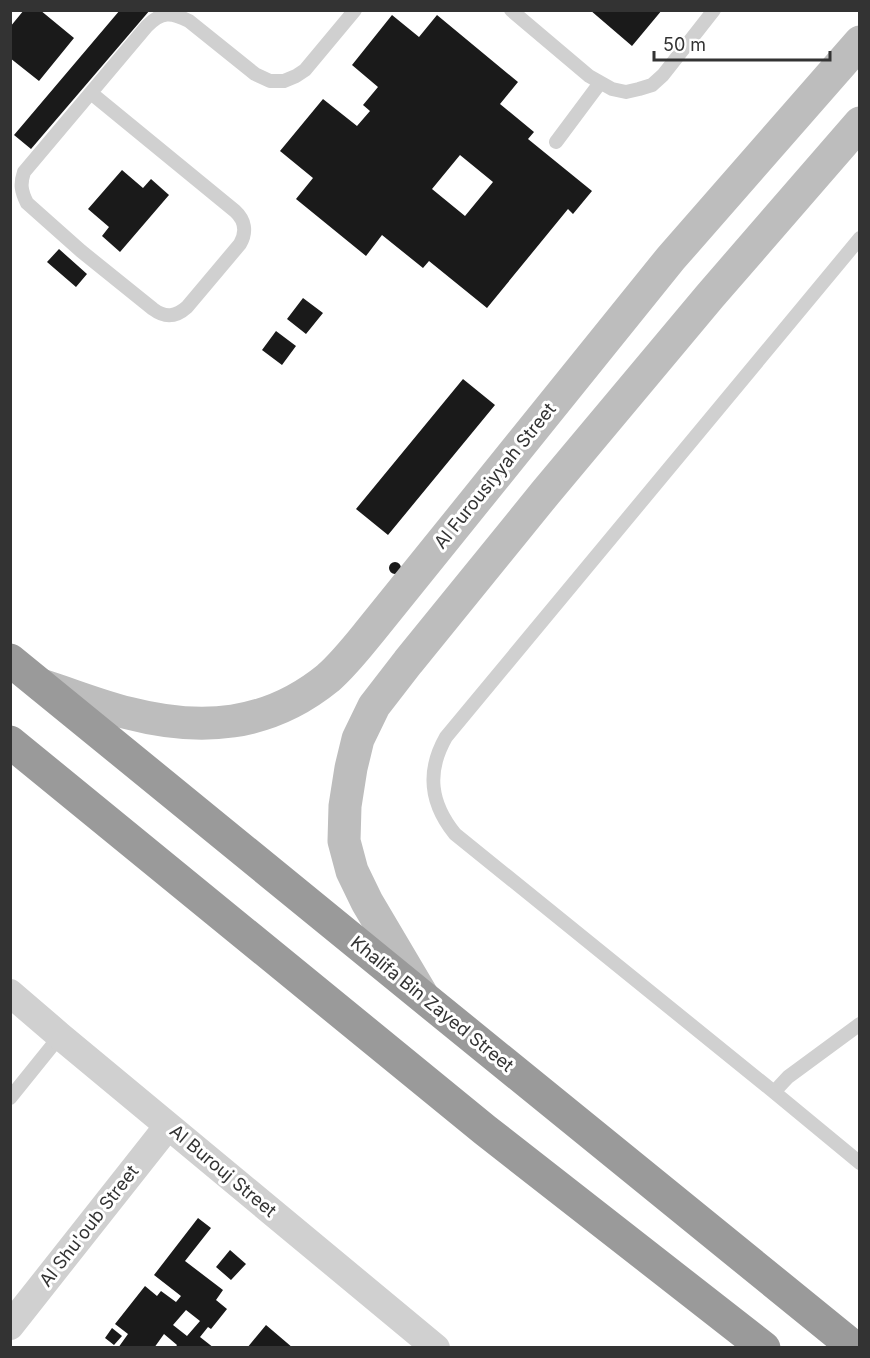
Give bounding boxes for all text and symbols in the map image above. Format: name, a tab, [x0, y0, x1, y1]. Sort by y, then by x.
scale bar	[654, 24, 830, 62]
text: 50 m	[663, 34, 706, 55]
street label: Al Furousiyyah Street	[429, 399, 560, 553]
street label: Khalifa Bin Zayed Street	[347, 931, 518, 1076]
street label: Al Burouj Street	[166, 1120, 281, 1221]
street label: Al Shu'oub Street	[35, 1161, 143, 1291]

